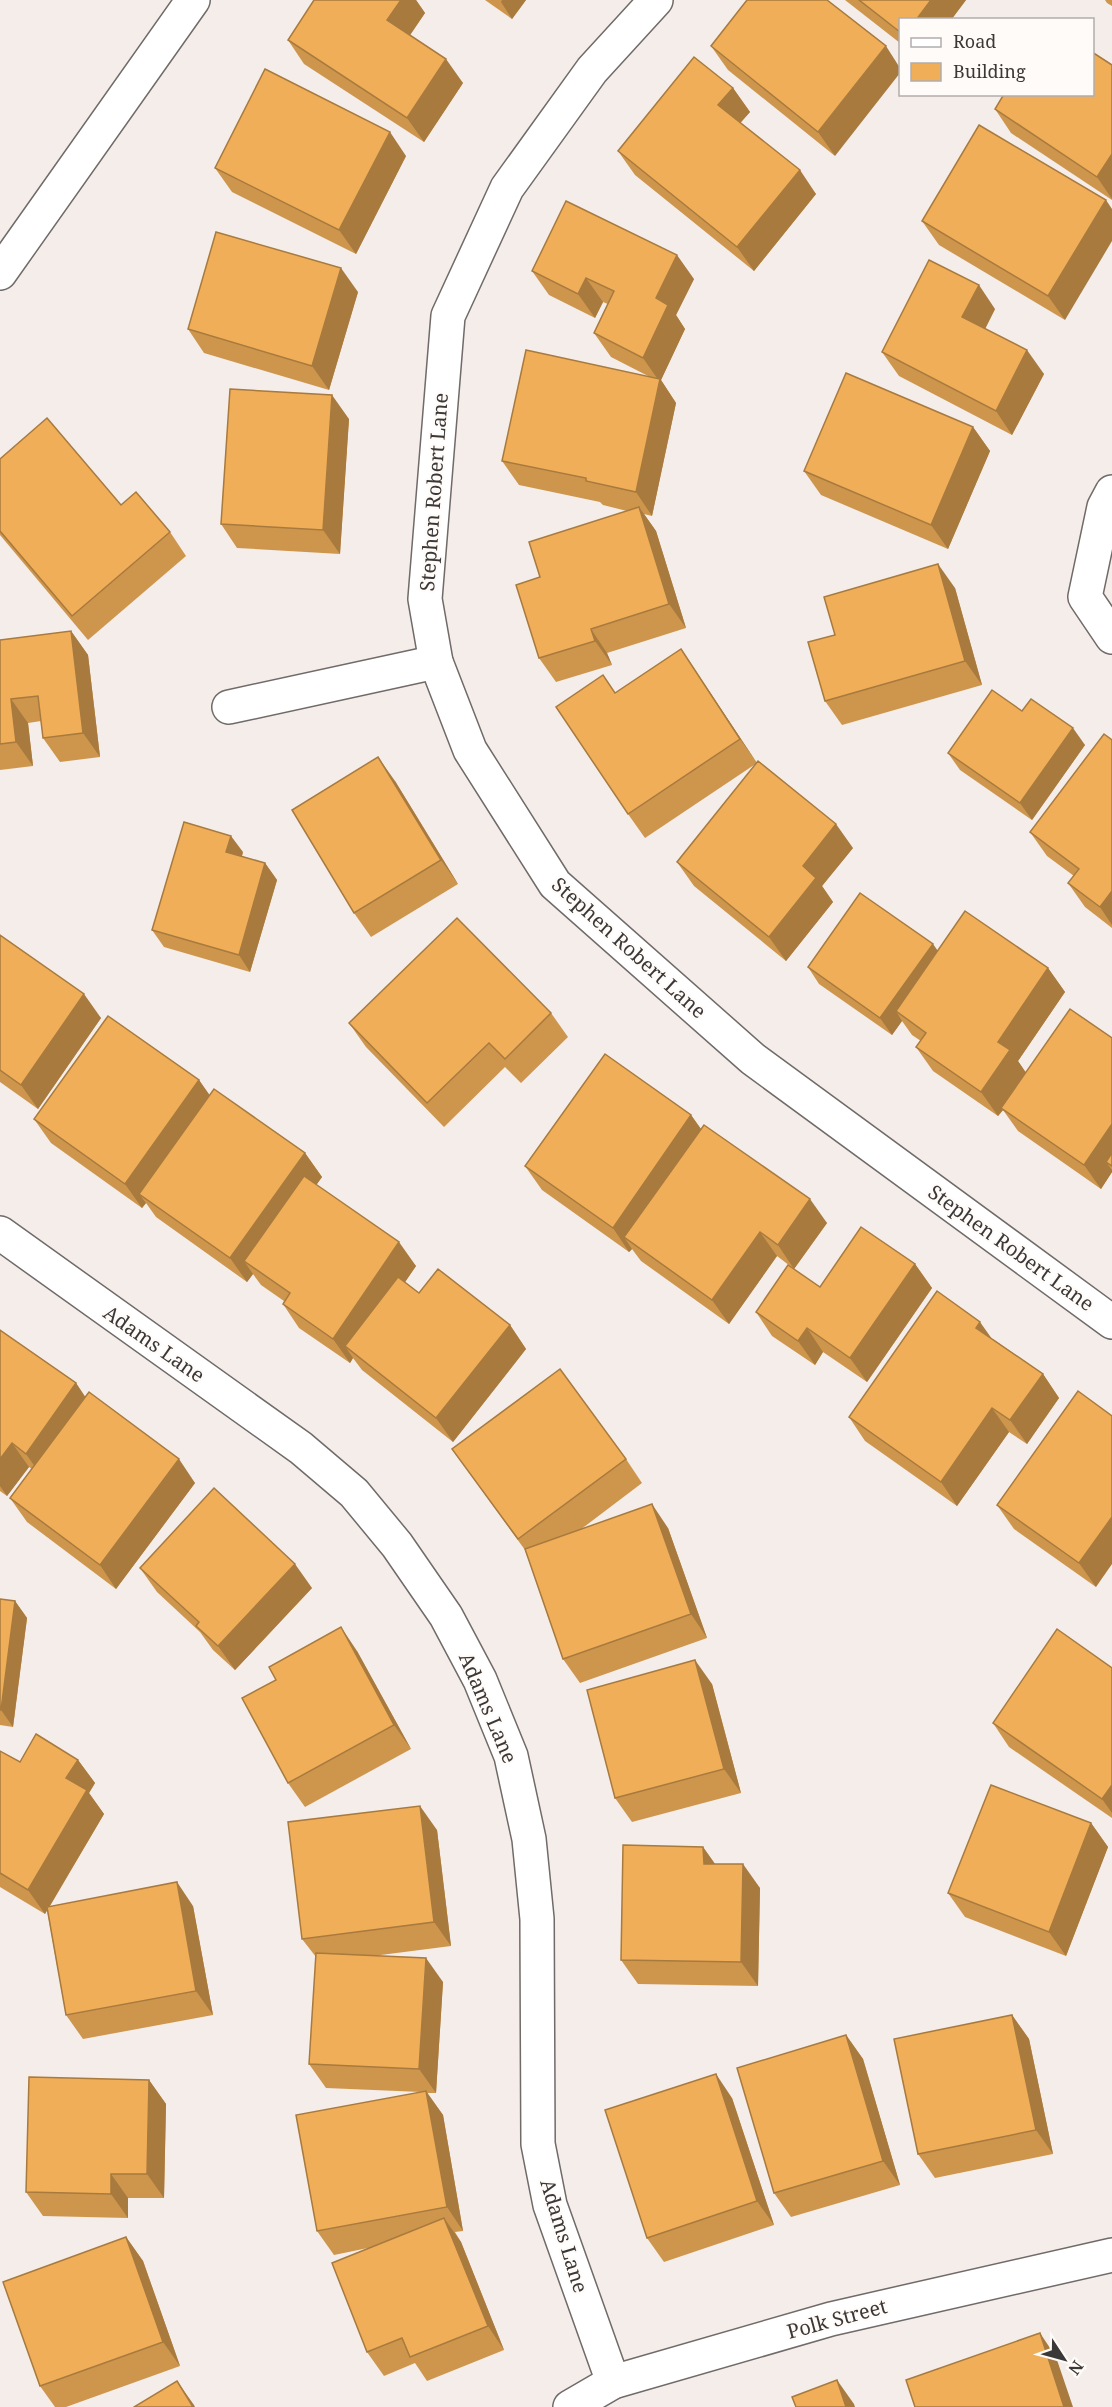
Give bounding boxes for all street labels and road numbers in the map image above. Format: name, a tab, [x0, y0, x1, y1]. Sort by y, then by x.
street label: Stephen Robert Lane	[413, 392, 454, 592]
street label: Stephen Robert Lane	[546, 871, 712, 1024]
street label: Stephen Robert Lane	[923, 1178, 1100, 1317]
street label: Adams Lane	[98, 1299, 210, 1388]
street label: Adams Lane	[453, 1648, 524, 1767]
street label: Adams Lane	[534, 2176, 595, 2296]
street label: Polk Street	[784, 2292, 890, 2345]

